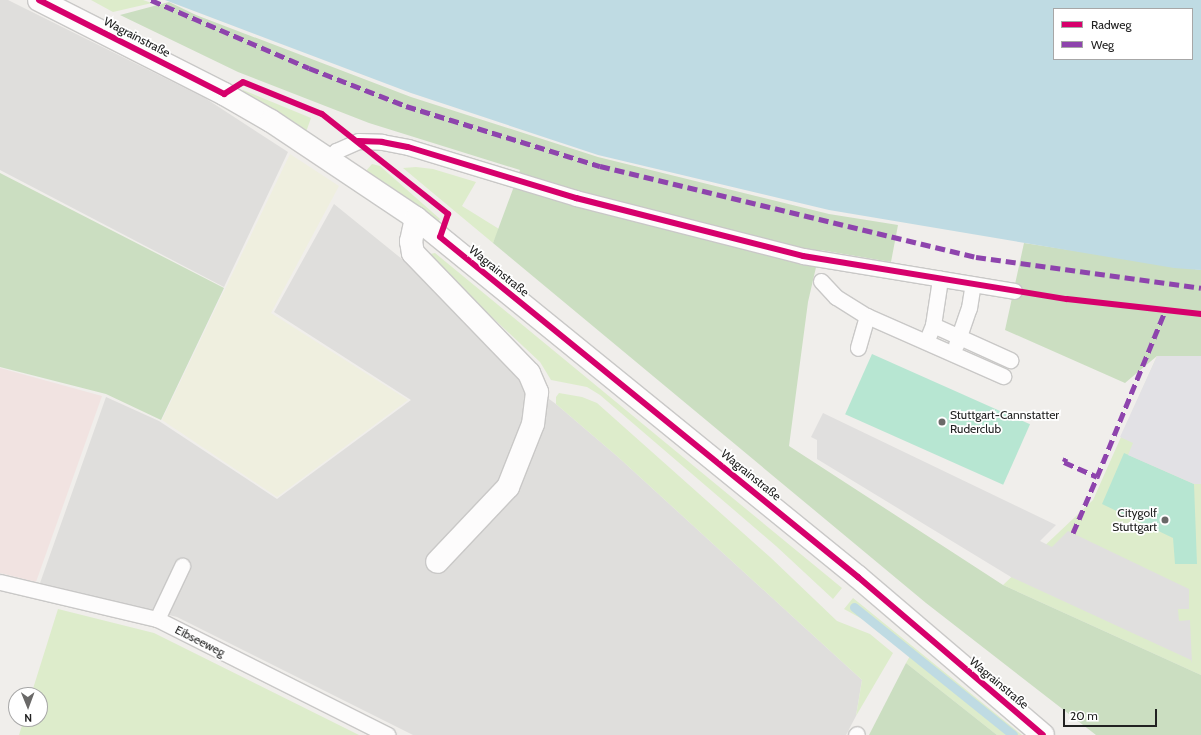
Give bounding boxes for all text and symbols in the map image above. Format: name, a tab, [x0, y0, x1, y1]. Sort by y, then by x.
legend	[1053, 8, 1193, 60]
street label: Wagrainstraße	[101, 14, 173, 60]
text: Radweg	[1091, 17, 1131, 32]
text: Weg	[1091, 37, 1114, 52]
street label: Wagrainstraße	[466, 242, 532, 300]
place label: Stuttgart-Cannstatter Ruderclub	[950, 408, 1059, 436]
marker: Stuttgart-Cannstatter Ruderclub	[937, 417, 947, 427]
street label: Wagrainstraße	[718, 446, 784, 504]
place label: Citygolf Stuttgart	[1112, 506, 1157, 534]
marker: Citygolf Stuttgart	[1160, 515, 1170, 525]
street label: Eibseeweg	[173, 622, 227, 660]
street label: Wagrainstraße	[966, 654, 1032, 712]
north arrow	[8, 687, 48, 727]
scale bar	[1065, 701, 1159, 727]
text: 20 m	[1070, 708, 1098, 723]
text: N	[24, 711, 32, 725]

